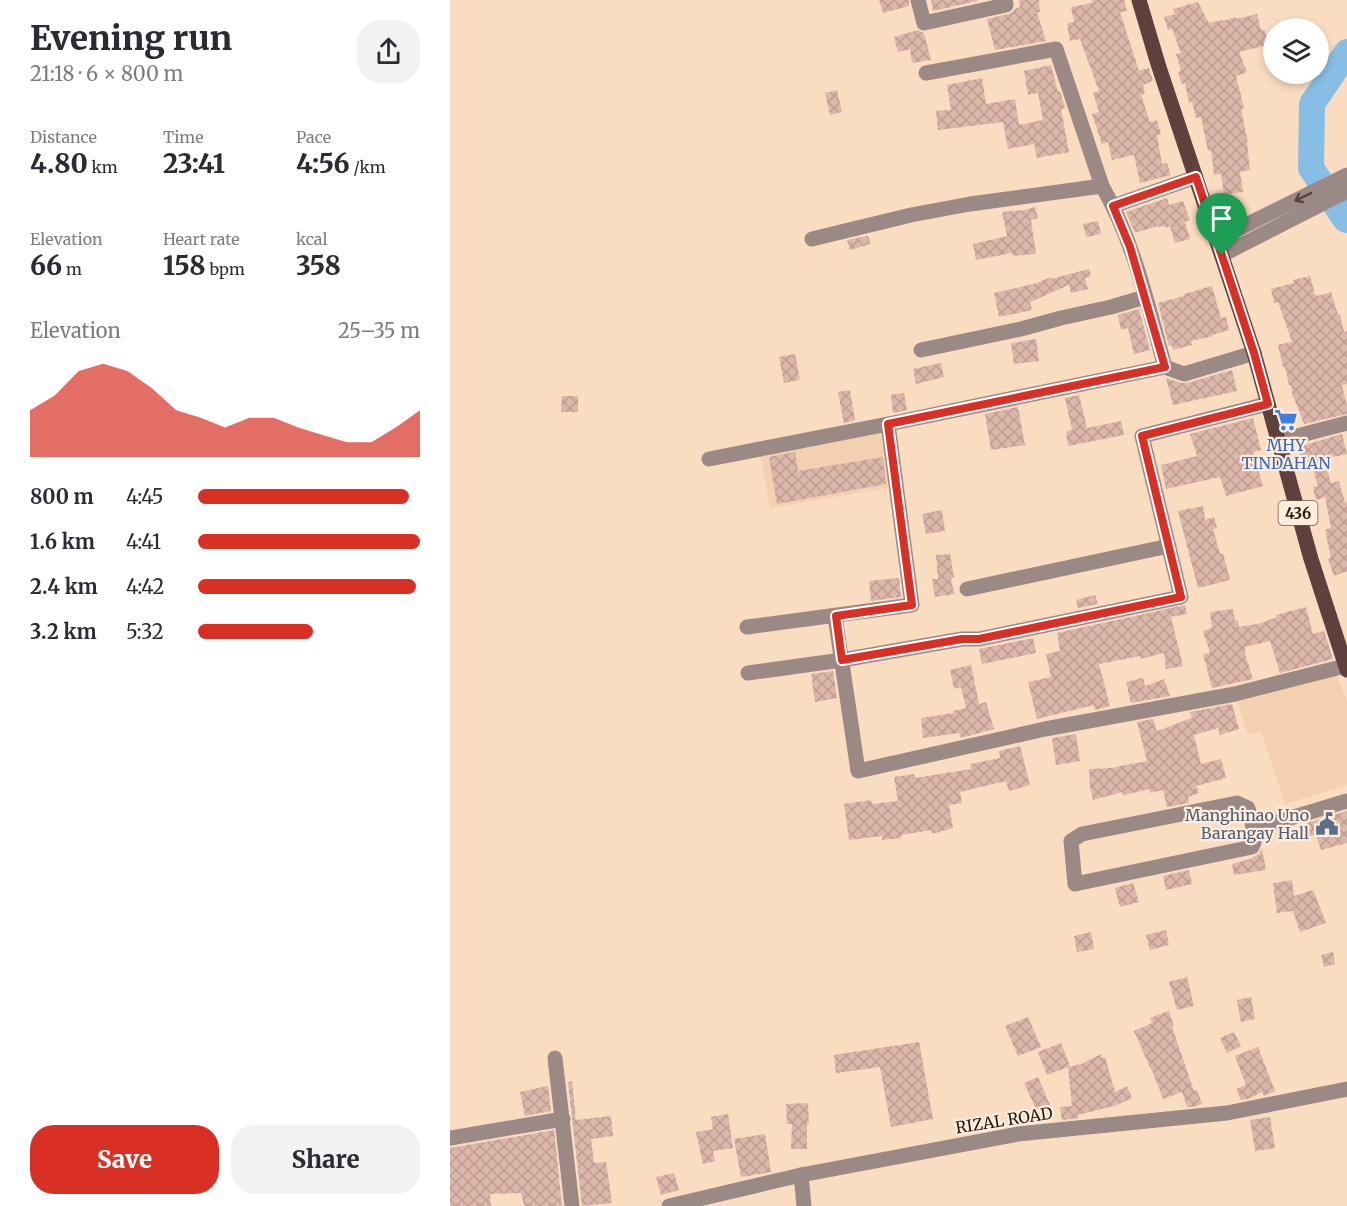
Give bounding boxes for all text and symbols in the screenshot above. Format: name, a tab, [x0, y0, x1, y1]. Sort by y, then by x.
text: Evening run	[30, 18, 232, 59]
map controls	[1263, 18, 1329, 84]
button: layers	[1263, 18, 1329, 84]
button: share	[357, 20, 420, 83]
text: 21:18 · 6 × 800 m	[30, 61, 183, 86]
text: Distance	[30, 127, 97, 147]
text: Time	[163, 127, 204, 147]
text: Pace	[296, 127, 331, 147]
text: 4.80	[30, 147, 88, 180]
text: 23:41	[163, 147, 225, 180]
text: 4:56	[296, 147, 350, 180]
text: km	[88, 157, 118, 177]
text: /km	[350, 157, 386, 177]
one-way arrow	[1294, 192, 1312, 204]
pin	[1196, 193, 1247, 255]
icon: arrive	[1205, 202, 1238, 235]
text: Elevation	[30, 229, 103, 249]
text: Heart rate	[163, 229, 240, 249]
text: kcal	[296, 229, 327, 249]
text: 66	[30, 249, 62, 282]
text: 158	[163, 249, 206, 282]
text: 358	[296, 249, 341, 282]
text: m	[62, 259, 82, 279]
text: bpm	[206, 259, 245, 279]
text: Elevation	[30, 318, 121, 343]
text: 25–35 m	[338, 318, 420, 343]
supermarket icon: MHY TINDAHAN	[1273, 407, 1299, 433]
place label: MHY TINDAHAN	[1241, 435, 1331, 473]
text: 800 m	[30, 484, 94, 509]
text: 4:45	[126, 484, 164, 509]
road number: 436	[1278, 501, 1318, 525]
text: 1.6 km	[30, 529, 95, 554]
text: 4:41	[126, 529, 161, 554]
text: 2.4 km	[30, 574, 98, 599]
text: 4:42	[126, 574, 164, 599]
text: 3.2 km	[30, 619, 97, 644]
text: 5:32	[126, 619, 164, 644]
place label: Manghinao Uno Barangay Hall	[1185, 805, 1309, 843]
public building icon: Manghinao Uno Barangay Hall	[1314, 811, 1340, 837]
street label: RIZAL ROAD	[954, 1102, 1054, 1138]
button: Save	[30, 1125, 219, 1194]
button: Share	[231, 1125, 420, 1194]

